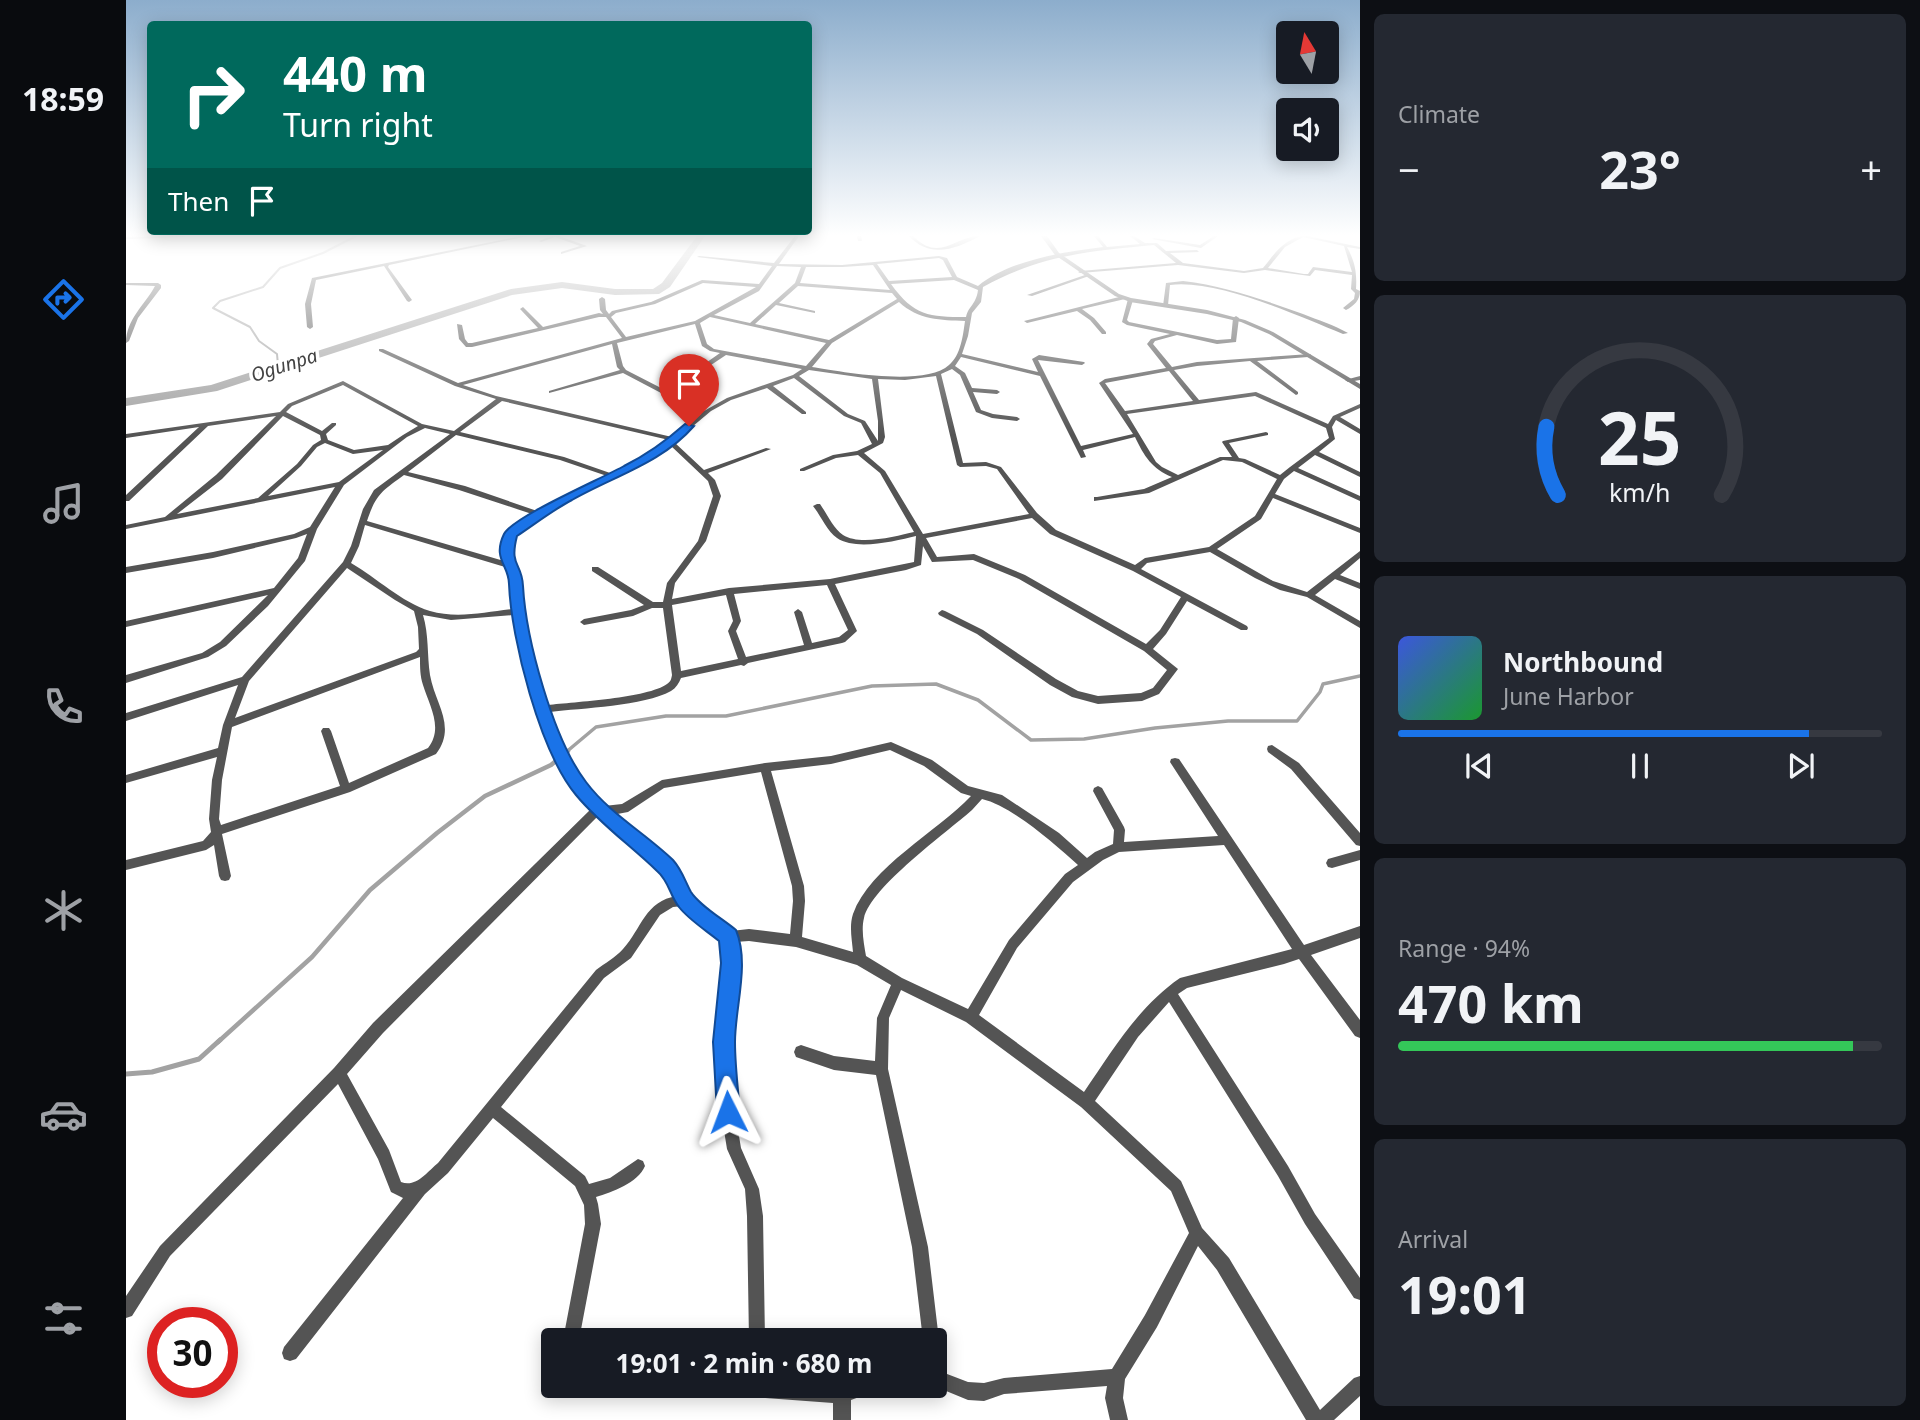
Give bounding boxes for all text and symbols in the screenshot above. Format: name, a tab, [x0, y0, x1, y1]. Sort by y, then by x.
north arrow	[1276, 21, 1339, 84]
map controls	[1276, 21, 1339, 161]
text: 440 m	[283, 40, 428, 106]
icon: right	[168, 49, 259, 140]
text: 18:59	[22, 77, 104, 120]
button: sound	[1276, 98, 1339, 161]
text: Climate	[1398, 98, 1480, 130]
text: Turn right	[283, 103, 433, 146]
text: 23°	[1599, 133, 1681, 204]
text: −	[1398, 143, 1420, 195]
text: +	[1860, 143, 1882, 195]
icon: arrive	[243, 182, 281, 220]
text: Then	[168, 183, 229, 219]
icon: directions	[39, 275, 88, 324]
water label: Ogunpa	[247, 342, 321, 388]
pin	[659, 354, 719, 426]
icon: arrive	[670, 365, 708, 403]
text: 25	[1598, 387, 1682, 486]
text: km/h	[1609, 475, 1671, 509]
icon: music	[39, 479, 88, 528]
text: Northbound	[1503, 644, 1663, 680]
text: June Harbor	[1503, 680, 1634, 712]
icon: phone	[39, 682, 88, 731]
icon: previous	[1460, 747, 1498, 785]
icon: pause	[1621, 747, 1659, 785]
icon: next	[1782, 747, 1820, 785]
icon: climate	[39, 886, 88, 935]
text: Range · 94%	[1398, 932, 1530, 964]
text: 470 km	[1398, 967, 1584, 1038]
position arrow	[691, 1075, 765, 1149]
icon: car	[39, 1090, 88, 1139]
text: Arrival	[1398, 1223, 1468, 1255]
text: 19:01	[1398, 1258, 1532, 1329]
icon: filters	[39, 1294, 88, 1343]
speed limit sign: 30	[147, 1307, 238, 1398]
text: 19:01 · 2 min · 680 m	[616, 1345, 872, 1381]

